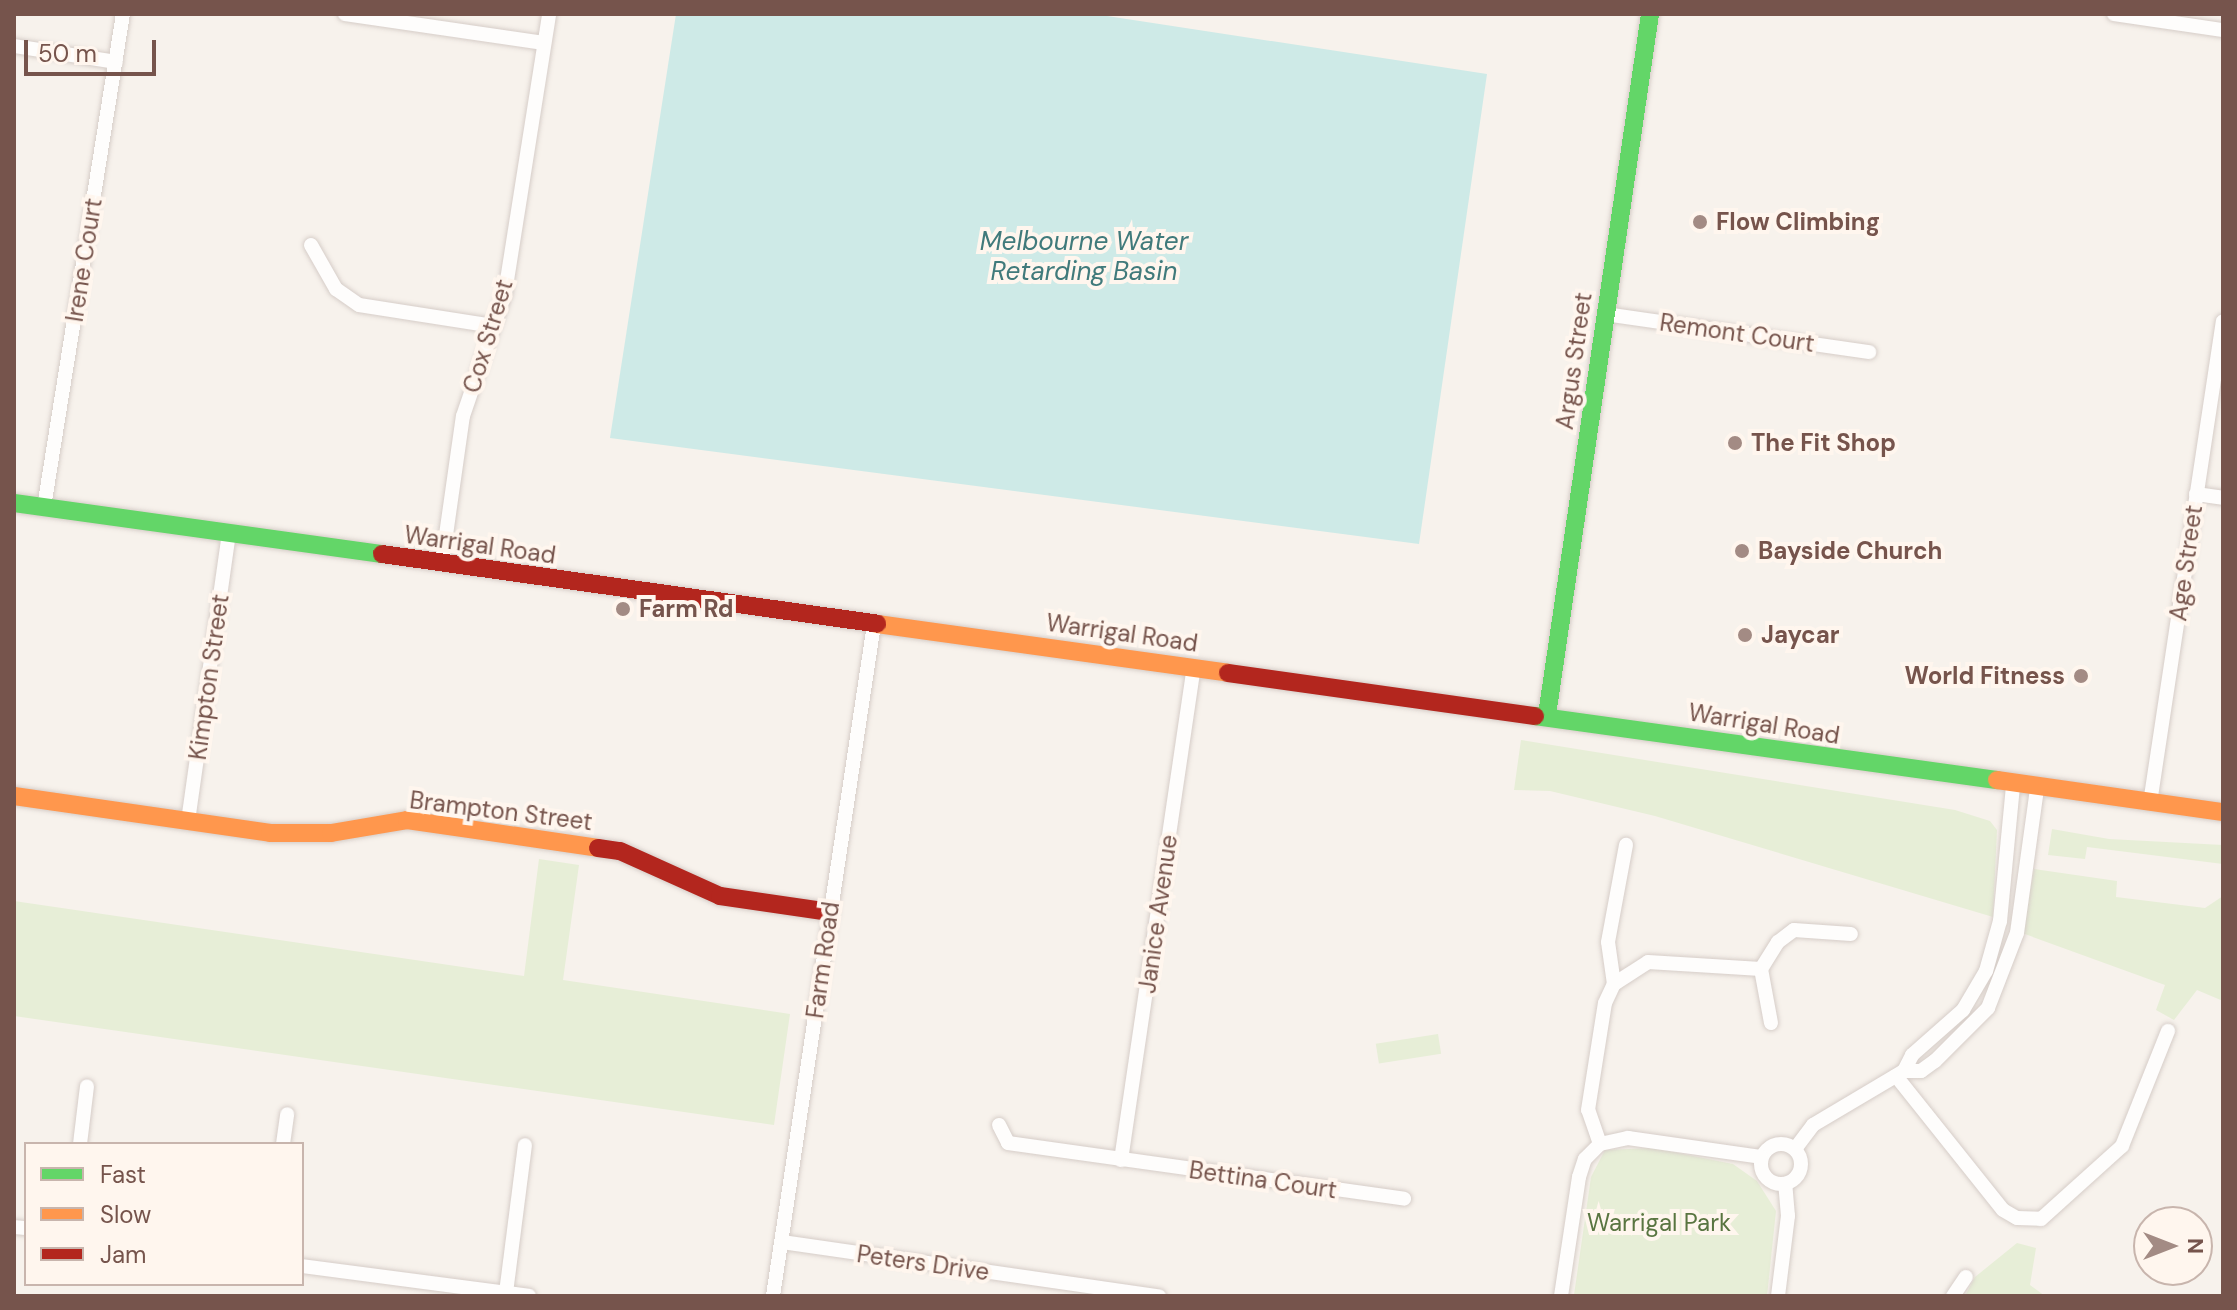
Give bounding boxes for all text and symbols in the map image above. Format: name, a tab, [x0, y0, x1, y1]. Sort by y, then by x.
scale bar	[28, 24, 160, 74]
text: 50 m	[38, 38, 97, 69]
street label: Irene Court	[60, 196, 108, 324]
place label: Flow Climbing	[1716, 208, 1880, 236]
marker: Flow Climbing	[1691, 213, 1709, 231]
water label: Melbourne Water Retarding Basin	[980, 226, 1188, 288]
street label: Cox Street	[457, 276, 519, 396]
street label: Argus Street	[1550, 291, 1598, 431]
street label: Remont Court	[1658, 308, 1816, 358]
place label: The Fit Shop	[1751, 429, 1896, 457]
marker: The Fit Shop	[1726, 434, 1744, 452]
street label: Age Street	[2164, 503, 2208, 623]
street label: Warrigal Road	[402, 520, 558, 570]
place label: Bayside Church	[1758, 537, 1942, 565]
marker: Bayside Church	[1733, 542, 1751, 560]
street label: Kimpton Street	[183, 592, 235, 762]
place label: Farm Rd	[639, 595, 734, 623]
marker: Farm Rd	[614, 600, 632, 618]
street label: Warrigal Road	[1044, 608, 1200, 658]
place label: Jaycar	[1761, 621, 1840, 649]
marker: Jaycar	[1736, 626, 1754, 644]
place label: World Fitness	[1905, 662, 2065, 690]
marker: World Fitness	[2072, 667, 2090, 685]
street label: Warrigal Road	[1686, 698, 1842, 750]
street label: Brampton Street	[408, 786, 594, 836]
street label: Janice Avenue	[1133, 833, 1183, 995]
street label: Farm Road	[801, 900, 845, 1020]
legend	[24, 1142, 304, 1286]
street label: Bettina Court	[1187, 1155, 1339, 1205]
text: Fast	[100, 1159, 146, 1190]
text: Slow	[100, 1199, 151, 1230]
north arrow	[2133, 1206, 2213, 1286]
park label: Warrigal Park	[1587, 1209, 1731, 1237]
text: N	[2181, 1238, 2210, 1254]
text: Jam	[100, 1239, 146, 1270]
street label: Peters Drive	[855, 1239, 991, 1287]

